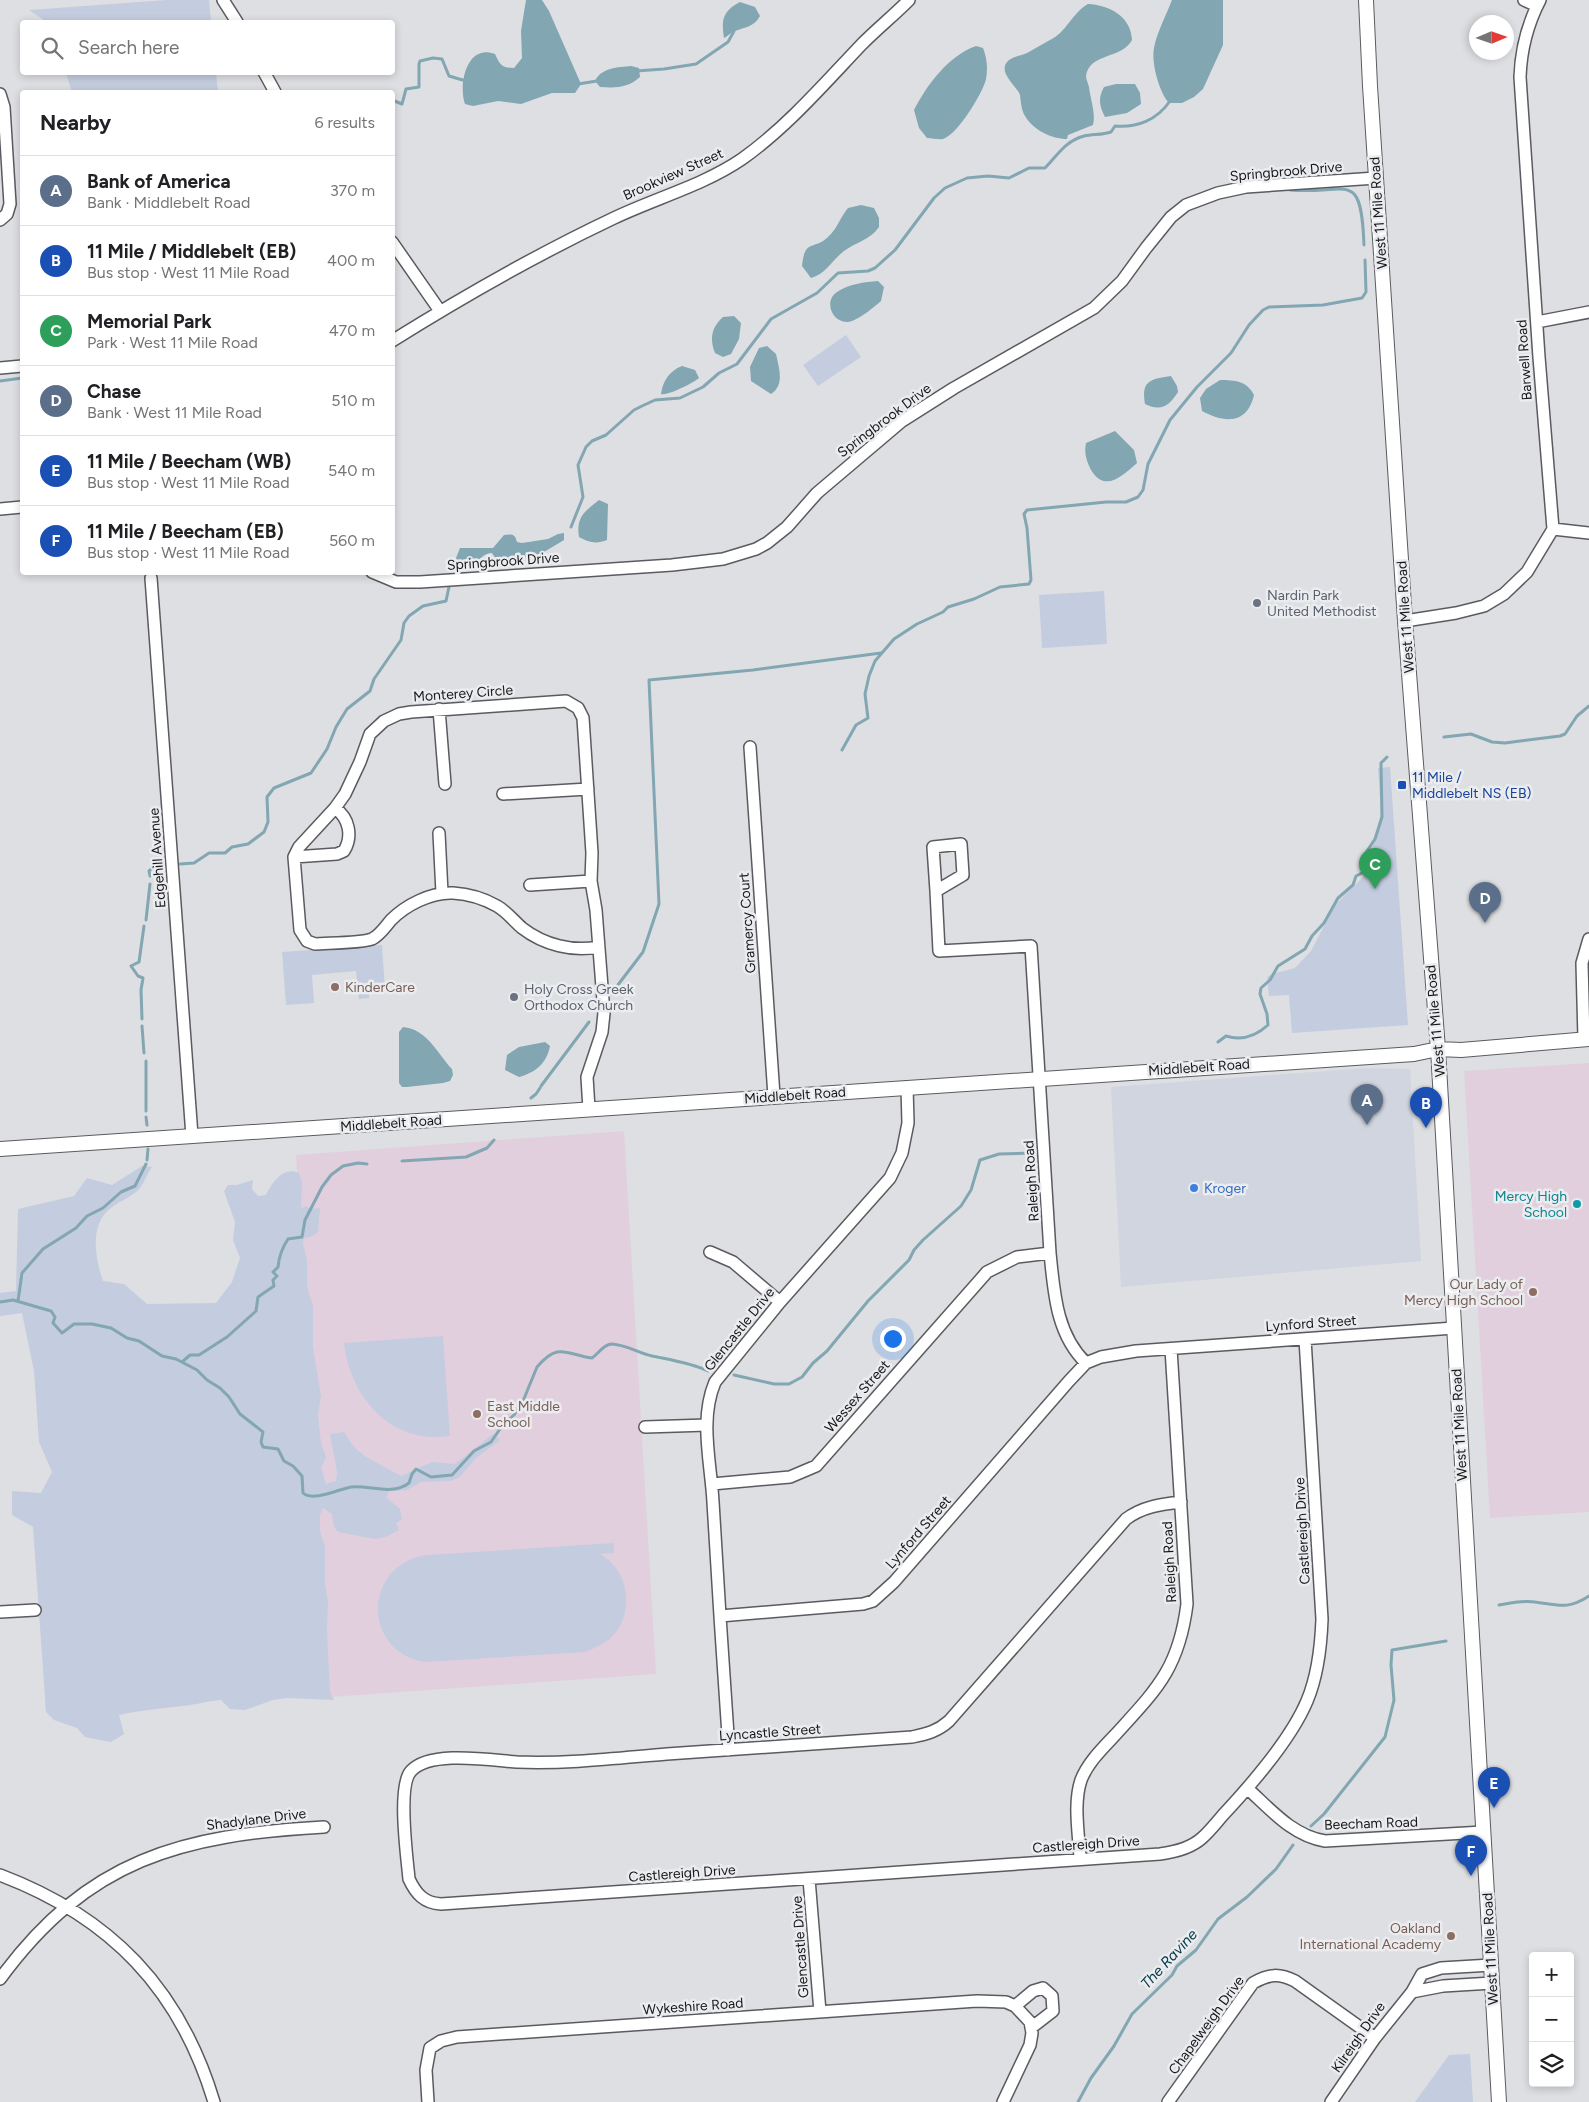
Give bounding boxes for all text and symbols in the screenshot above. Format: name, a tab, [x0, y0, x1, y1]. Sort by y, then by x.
north arrow	[1469, 15, 1514, 60]
search box	[20, 20, 395, 75]
icon: search	[38, 34, 66, 62]
text: Search here	[78, 36, 180, 59]
text: Nearby	[40, 110, 111, 135]
text: 6 results	[314, 113, 375, 132]
street label: Brookview Street	[620, 145, 726, 204]
street label: West 11 Mile Road	[1366, 156, 1391, 270]
street label: Springbrook Drive	[1229, 158, 1343, 185]
text: Bank of America	[87, 170, 231, 193]
text: A	[50, 181, 62, 200]
text: 370 m	[330, 181, 375, 200]
text: Bank · Middlebelt Road	[87, 193, 250, 212]
text: 11 Mile / Middlebelt (EB)	[87, 240, 296, 263]
text: B	[51, 251, 61, 270]
text: 400 m	[327, 251, 375, 270]
text: Bus stop · West 11 Mile Road	[87, 263, 290, 282]
text: Memorial Park	[87, 310, 212, 333]
street label: Barwell Road	[1513, 319, 1536, 401]
text: C	[50, 321, 62, 340]
text: 470 m	[329, 321, 375, 340]
text: Park · West 11 Mile Road	[87, 333, 258, 352]
street label: Springbrook Drive	[834, 379, 935, 461]
text: Chase	[87, 380, 141, 403]
text: D	[50, 391, 62, 410]
text: 510 m	[331, 391, 375, 410]
text: Bank · West 11 Mile Road	[87, 403, 262, 422]
text: 11 Mile / Beecham (WB)	[87, 450, 291, 473]
text: E	[51, 461, 61, 480]
text: 540 m	[328, 461, 375, 480]
text: Bus stop · West 11 Mile Road	[87, 473, 290, 492]
text: 11 Mile / Beecham (EB)	[87, 520, 284, 543]
text: F	[52, 531, 60, 550]
text: 560 m	[329, 531, 375, 550]
text: Bus stop · West 11 Mile Road	[87, 543, 290, 562]
street label: Springbrook Drive	[446, 549, 560, 574]
street label: West 11 Mile Road	[1393, 560, 1418, 674]
place label: Nardin Park United Methodist	[1267, 587, 1377, 620]
marker: Nardin Park United Methodist	[1251, 597, 1263, 609]
street label: Monterey Circle	[413, 682, 514, 705]
place label: 11 Mile / Middlebelt NS (EB)	[1412, 769, 1532, 802]
marker: 11 Mile / Middlebelt NS (EB)	[1396, 779, 1408, 791]
street label: Edgehill Avenue	[145, 807, 169, 909]
pin: C	[1359, 848, 1391, 889]
street label: Gramercy Court	[735, 872, 760, 974]
pin: D	[1469, 882, 1501, 923]
street label: West 11 Mile Road	[1422, 964, 1449, 1078]
place label: KinderCare	[345, 979, 415, 996]
marker: KinderCare	[329, 981, 341, 993]
place label: Holy Cross Greek Orthodox Church	[524, 981, 634, 1014]
marker: Holy Cross Greek Orthodox Church	[508, 991, 520, 1003]
street label: Middlebelt Road	[1147, 1055, 1251, 1080]
street label: Middlebelt Road	[743, 1083, 847, 1108]
pin: A	[1351, 1084, 1383, 1125]
pin: B	[1410, 1087, 1442, 1128]
street label: Middlebelt Road	[339, 1111, 443, 1136]
street label: Raleigh Road	[1020, 1140, 1043, 1222]
place label: Kroger	[1204, 1180, 1246, 1197]
marker: Kroger	[1188, 1182, 1200, 1194]
place label: Mercy High School	[1495, 1188, 1567, 1221]
marker: Mercy High School	[1571, 1198, 1583, 1210]
place label: Our Lady of Mercy High School	[1404, 1276, 1524, 1309]
street label: Glencastle Drive	[701, 1284, 778, 1374]
marker: Our Lady of Mercy High School	[1527, 1286, 1539, 1298]
street label: Lynford Street	[1265, 1312, 1357, 1335]
your location	[880, 1326, 906, 1352]
street label: Wessex Street	[821, 1357, 893, 1436]
street label: West 11 Mile Road	[1448, 1368, 1471, 1481]
place label: East Middle School	[487, 1398, 560, 1431]
marker: East Middle School	[471, 1408, 483, 1420]
street label: Castlereigh Drive	[1291, 1477, 1314, 1585]
street label: Lynford Street	[882, 1492, 955, 1572]
street label: Raleigh Road	[1159, 1521, 1180, 1603]
street label: Lyncastle Street	[718, 1720, 822, 1745]
pin: E	[1478, 1767, 1510, 1808]
street label: Shadylane Drive	[205, 1805, 307, 1834]
street label: Beecham Road	[1324, 1813, 1418, 1834]
street label: Castlereigh Drive	[1032, 1832, 1140, 1857]
pin: F	[1455, 1835, 1487, 1876]
street label: Castlereigh Drive	[628, 1861, 736, 1886]
street label: West 11 Mile Road	[1479, 1892, 1502, 2005]
street label: Glencastle Drive	[788, 1895, 813, 1999]
place label: Oakland International Academy	[1300, 1920, 1442, 1953]
water label: The Ravine	[1137, 1926, 1201, 1992]
marker: Oakland International Academy	[1445, 1930, 1457, 1942]
map controls	[1529, 1952, 1574, 2087]
button: +	[1529, 1952, 1574, 1997]
street label: Chapelweigh Drive	[1165, 1972, 1248, 2078]
street label: Wykeshire Road	[642, 1995, 744, 2018]
button: −	[1529, 1997, 1574, 2042]
street label: Kilreigh Drive	[1328, 1998, 1389, 2076]
button: layers	[1529, 2042, 1574, 2087]

